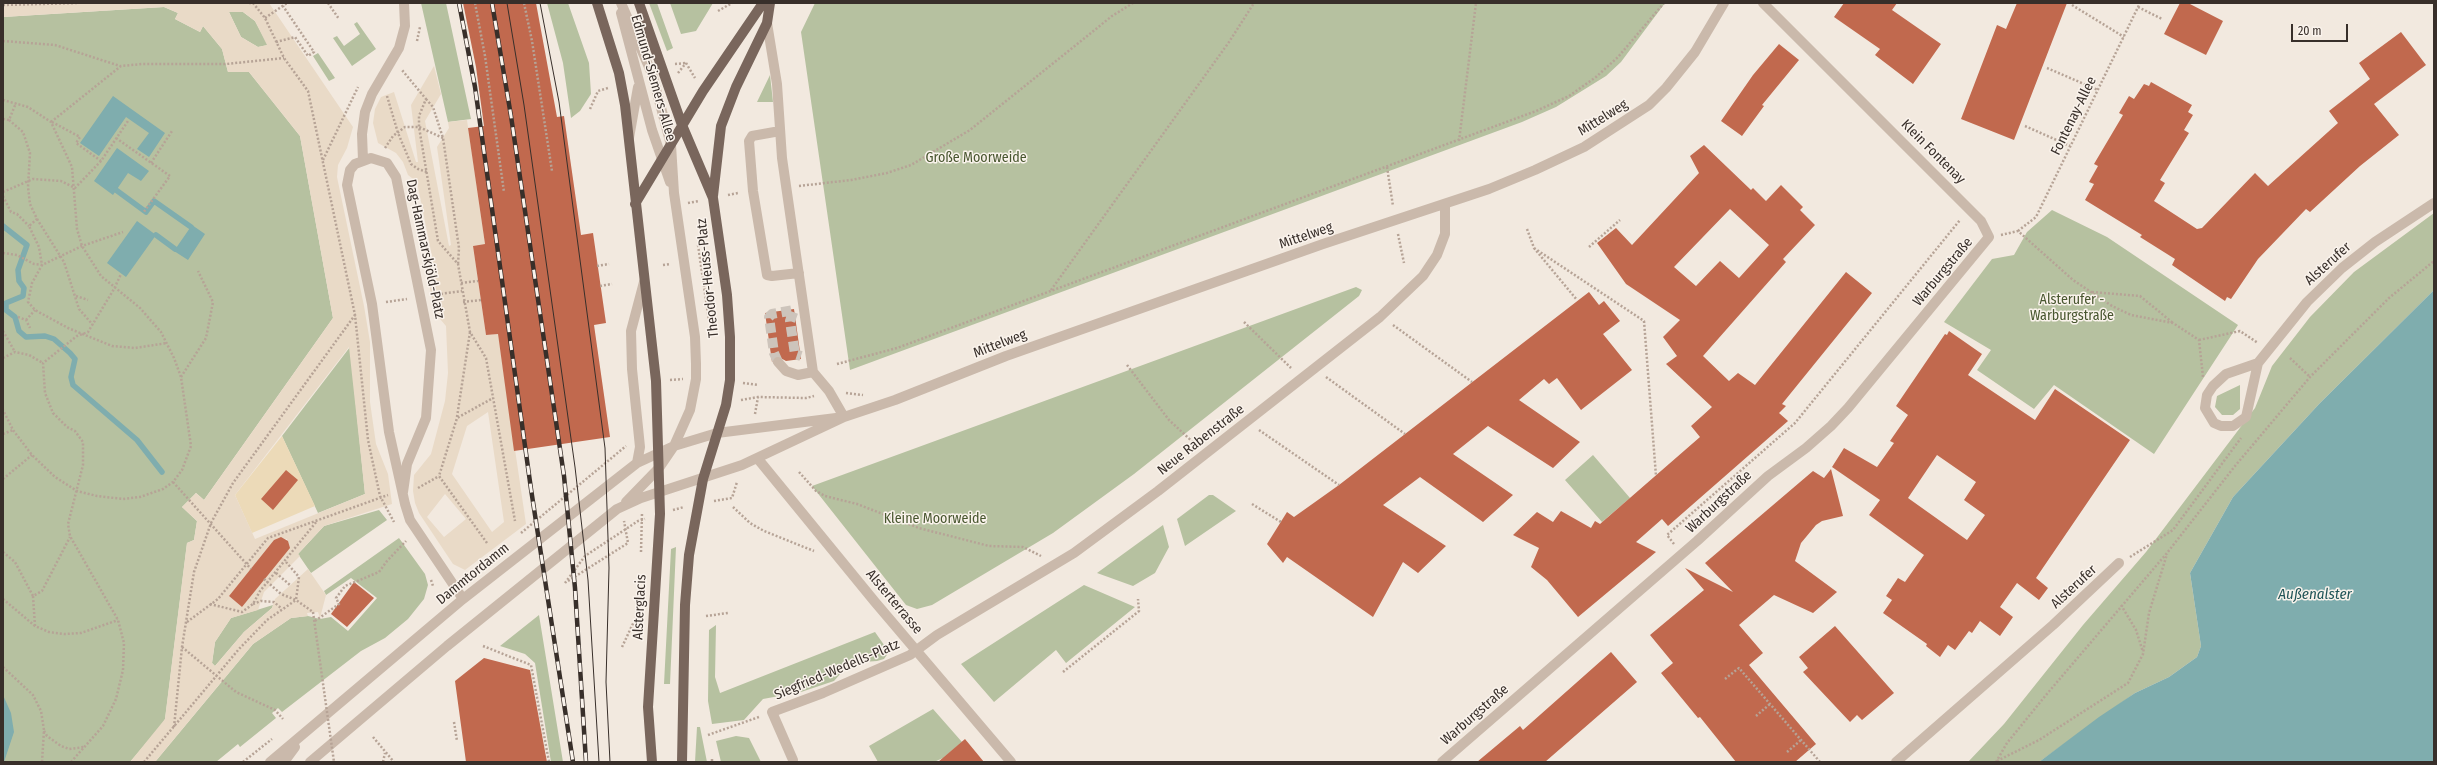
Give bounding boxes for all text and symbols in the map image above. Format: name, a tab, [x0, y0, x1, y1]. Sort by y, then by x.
street label: Edmund-Siemers-Allee	[627, 13, 679, 143]
scale bar	[2293, 16, 2350, 42]
text: 20 m	[2298, 24, 2322, 38]
street label: Fontenay-Allee	[2048, 74, 2100, 158]
street label: Mittelweg	[1575, 96, 1631, 140]
street label: Klein Fontenay	[1897, 116, 1969, 188]
park label: Große Moorweide	[925, 150, 1027, 166]
street label: Dag-Hammarskjöld-Platz	[402, 178, 448, 320]
street label: Theodor-Heuss-Platz	[693, 217, 723, 339]
street label: Mittelweg	[1277, 219, 1335, 253]
street label: Warburgstraße	[1910, 234, 1976, 310]
street label: Alsterufer	[2301, 239, 2355, 289]
park label: Alsterufer - Warburgstraße	[2030, 292, 2114, 324]
street label: Mittelweg	[971, 326, 1029, 362]
street label: Neue Rabenstraße	[1154, 401, 1248, 479]
street label: Warburgstraße	[1683, 467, 1755, 537]
park label: Kleine Moorweide	[884, 511, 986, 527]
street label: Dammtordamm	[433, 540, 513, 608]
street label: Alsterufer	[2048, 562, 2100, 612]
street label: Alsterterrasse	[862, 566, 926, 638]
street label: Alsterglacis	[630, 574, 650, 640]
water label: Außenalster	[2278, 586, 2352, 604]
street label: Siegfried-Wedells-Platz	[772, 636, 902, 704]
street label: Warburgstraße	[1438, 681, 1512, 749]

